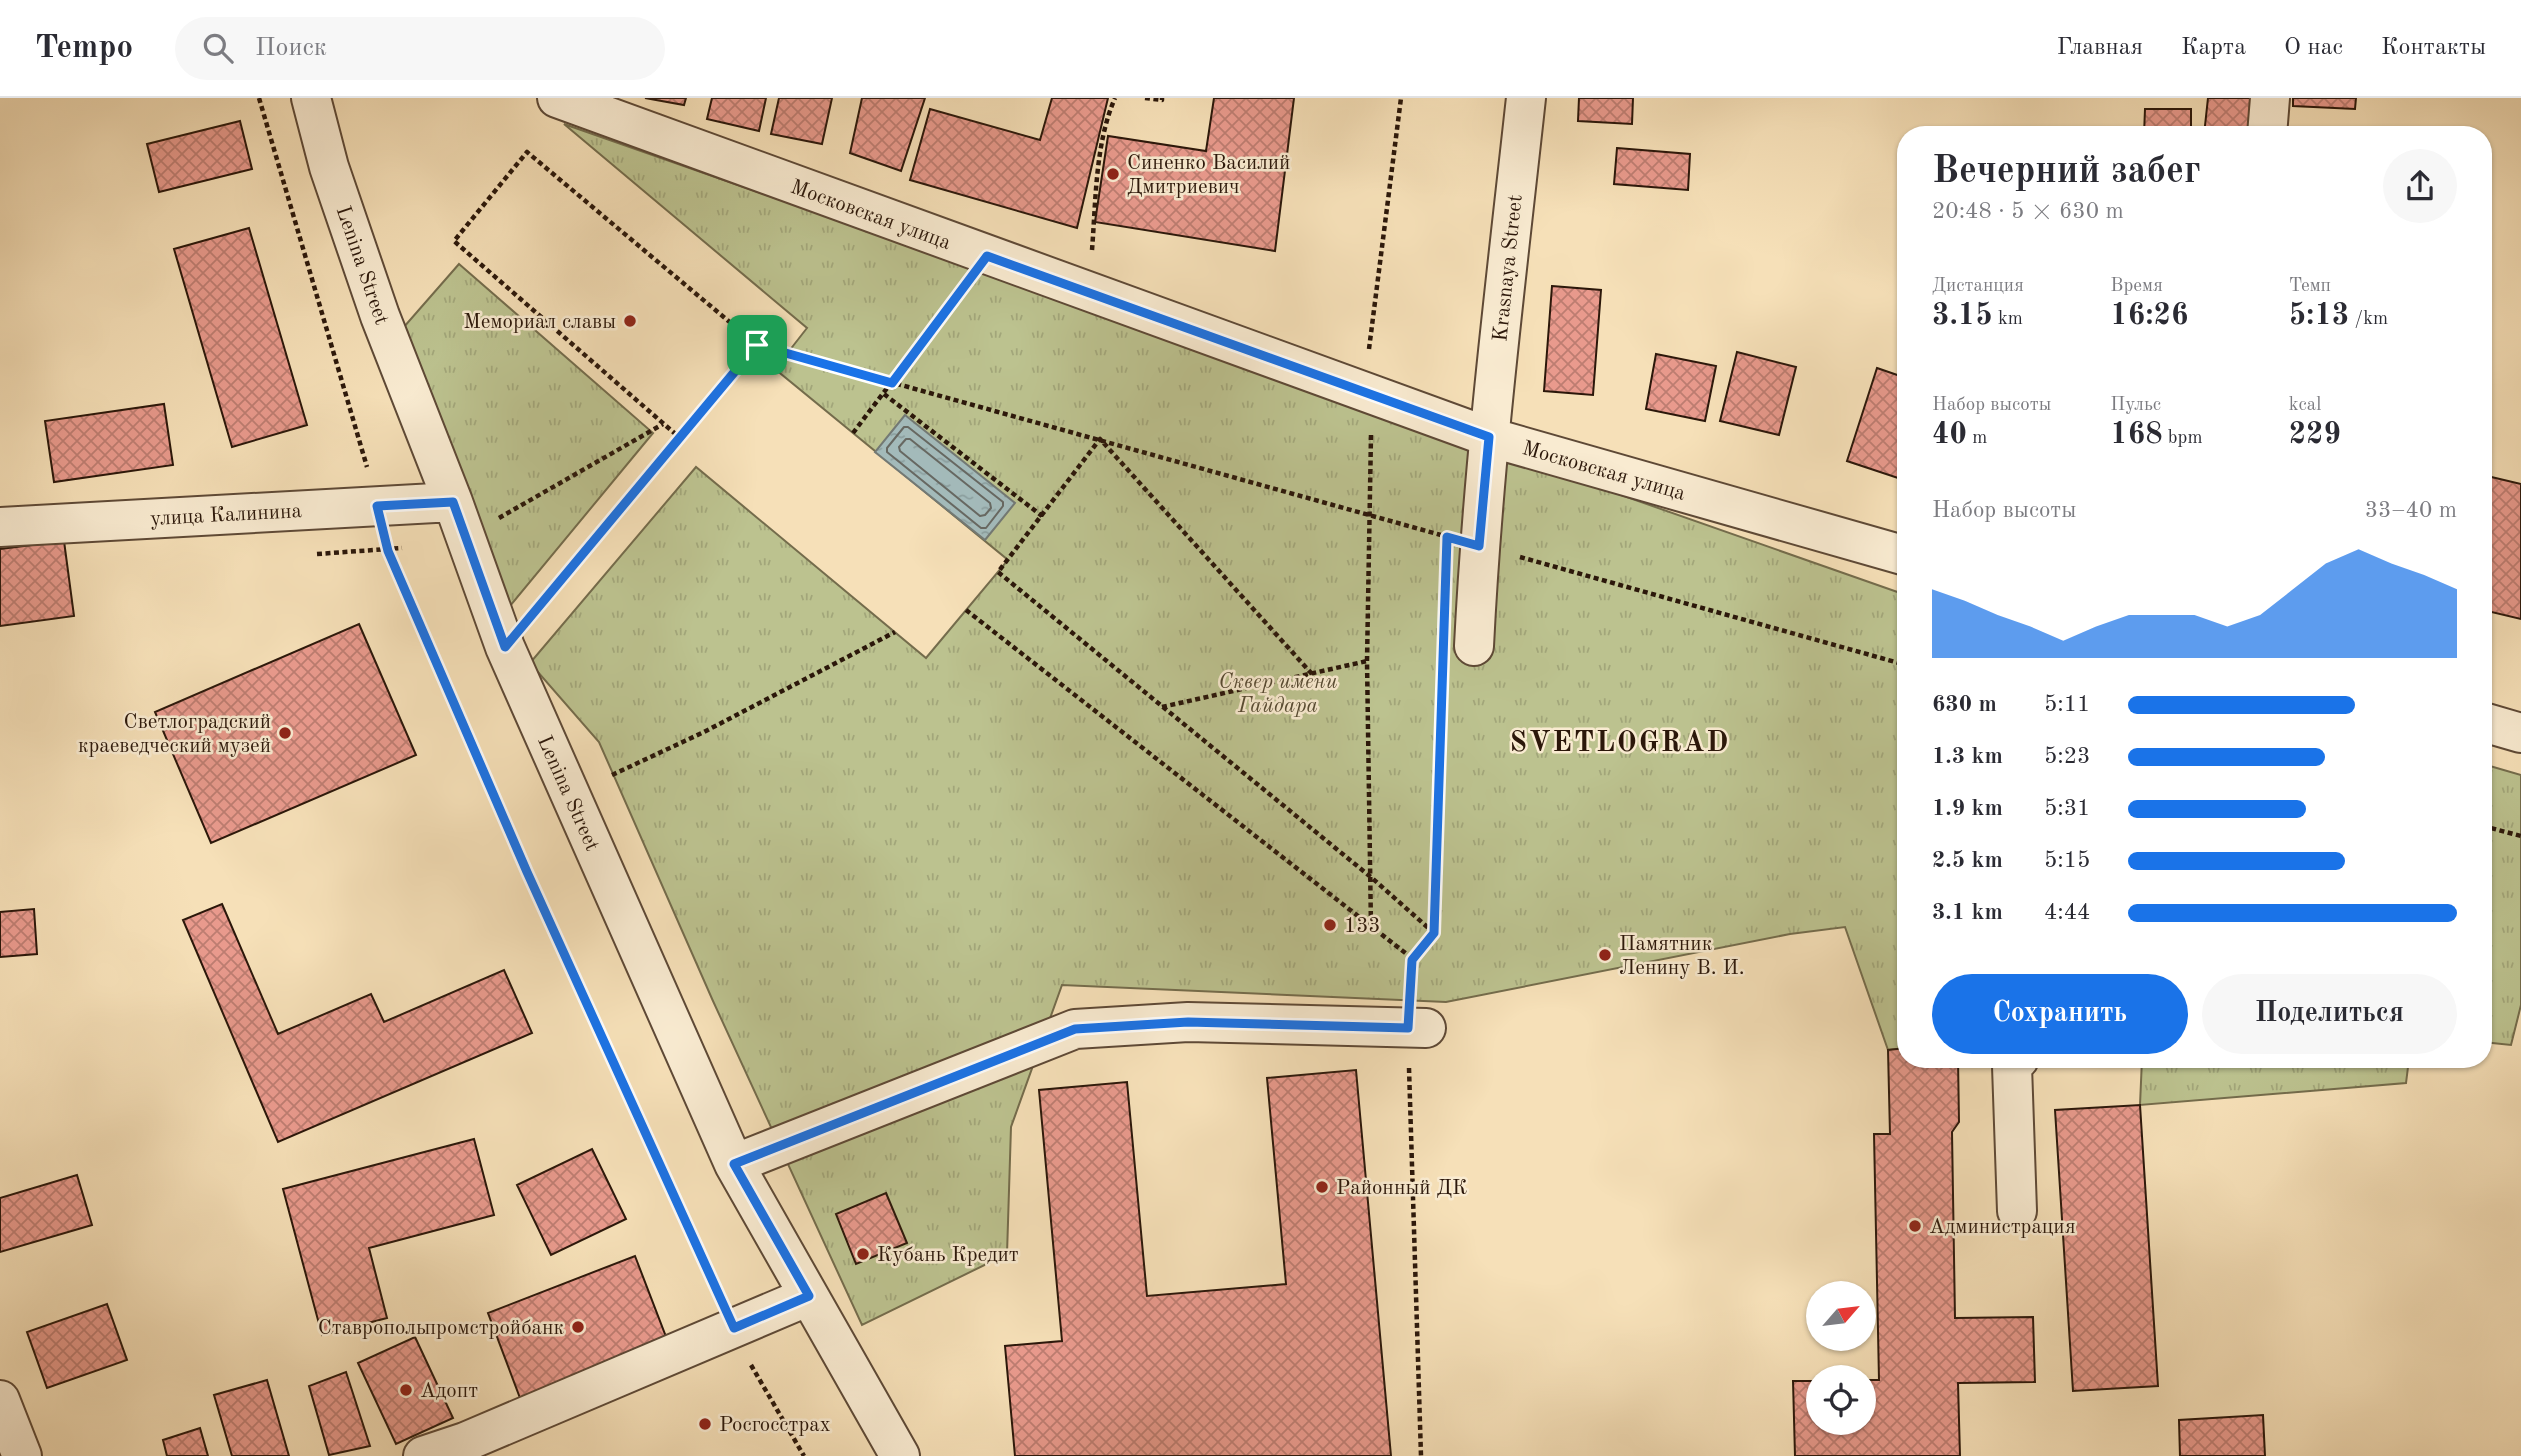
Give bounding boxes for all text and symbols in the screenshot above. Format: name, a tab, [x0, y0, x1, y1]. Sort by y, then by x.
search box	[175, 17, 665, 80]
icon: search	[199, 29, 237, 67]
text: Tempo	[35, 32, 133, 65]
text: Поиск	[255, 35, 327, 61]
text: Главная	[2057, 36, 2143, 60]
text: Карта	[2181, 36, 2246, 60]
text: О нас	[2284, 36, 2343, 60]
text: Контакты	[2381, 36, 2486, 60]
button: share	[2383, 149, 2457, 223]
place label: Синенко Василий Дмитриевич	[1127, 153, 1290, 198]
text: Вечерний забег	[1932, 153, 2201, 191]
marker: Синенко Василий Дмитриевич	[1105, 166, 1121, 182]
street label: Московская улица	[788, 177, 953, 254]
street label: Krasnaya Street	[1490, 194, 1527, 343]
text: 20:48 · 5 × 630 m	[1932, 200, 2124, 223]
street label: Lenina Street	[331, 203, 392, 328]
text: Дистанция	[1932, 277, 2024, 296]
text: Время	[2110, 277, 2163, 296]
text: Темп	[2289, 277, 2331, 296]
text: 3.15	[1932, 301, 1993, 331]
text: 16:26	[2110, 301, 2188, 331]
text: 5:13	[2289, 301, 2349, 331]
text: km	[1993, 310, 2023, 329]
text: /km	[2349, 310, 2388, 329]
place label: Мемориал славы	[463, 312, 616, 333]
marker: Мемориал славы	[622, 313, 638, 329]
pin	[727, 315, 787, 375]
icon: arrive	[738, 326, 776, 364]
text: Набор высоты	[1932, 396, 2051, 415]
text: Пульс	[2110, 396, 2161, 415]
text: kcal	[2289, 396, 2321, 415]
text: 40	[1932, 420, 1967, 450]
text: 168	[2110, 420, 2163, 450]
text: 229	[2289, 420, 2341, 450]
text: m	[1967, 429, 1987, 448]
text: bpm	[2163, 429, 2203, 448]
street label: Московская улица	[1520, 438, 1688, 505]
text: Набор высоты	[1932, 499, 2076, 522]
text: 33–40 m	[2365, 499, 2457, 522]
street label: улица Калинина	[150, 501, 302, 530]
park label: Сквер имени Гайдара	[1219, 672, 1337, 717]
text: 630 m	[1932, 693, 1997, 716]
text: 5:11	[2044, 693, 2090, 716]
place label: Светлоградский краеведческий музей	[78, 712, 271, 757]
marker: Светлоградский краеведческий музей	[277, 725, 293, 741]
district label: SVETLOGRAD	[1510, 730, 1730, 758]
street label: Lenina Street	[533, 733, 602, 855]
text: 1.3 km	[1932, 745, 2003, 768]
text: 5:23	[2044, 745, 2090, 768]
text: 1.9 km	[1932, 797, 2003, 820]
text: 5:31	[2044, 797, 2090, 820]
text: 2.5 km	[1932, 849, 2003, 872]
text: 5:15	[2044, 849, 2090, 872]
text: 3.1 km	[1932, 901, 2003, 924]
text: 4:44	[2044, 901, 2090, 924]
place label: 133	[1344, 916, 1381, 937]
marker: 133	[1322, 917, 1338, 933]
place label: Памятник Ленину В. И.	[1619, 934, 1745, 979]
marker: Памятник Ленину В. И.	[1597, 947, 1613, 963]
button: Сохранить	[1932, 974, 2188, 1054]
button: Поделиться	[2202, 974, 2457, 1054]
place label: Районный ДК	[1336, 1178, 1467, 1199]
marker: Районный ДК	[1314, 1179, 1330, 1195]
place label: Администрация	[1929, 1217, 2076, 1238]
marker: Администрация	[1907, 1218, 1923, 1234]
place label: Кубань Кредит	[877, 1245, 1019, 1266]
marker: Кубань Кредит	[855, 1246, 871, 1262]
north arrow	[1806, 1281, 1876, 1351]
map controls	[1806, 1281, 1876, 1435]
place label: Ставропольпромстройбанк	[318, 1318, 564, 1339]
marker: Ставропольпромстройбанк	[570, 1319, 586, 1335]
button: locate	[1806, 1365, 1876, 1435]
place label: Адопт	[420, 1381, 478, 1402]
marker: Адопт	[398, 1382, 414, 1398]
place label: Росгосстрах	[719, 1415, 831, 1436]
marker: Росгосстрах	[697, 1416, 713, 1432]

